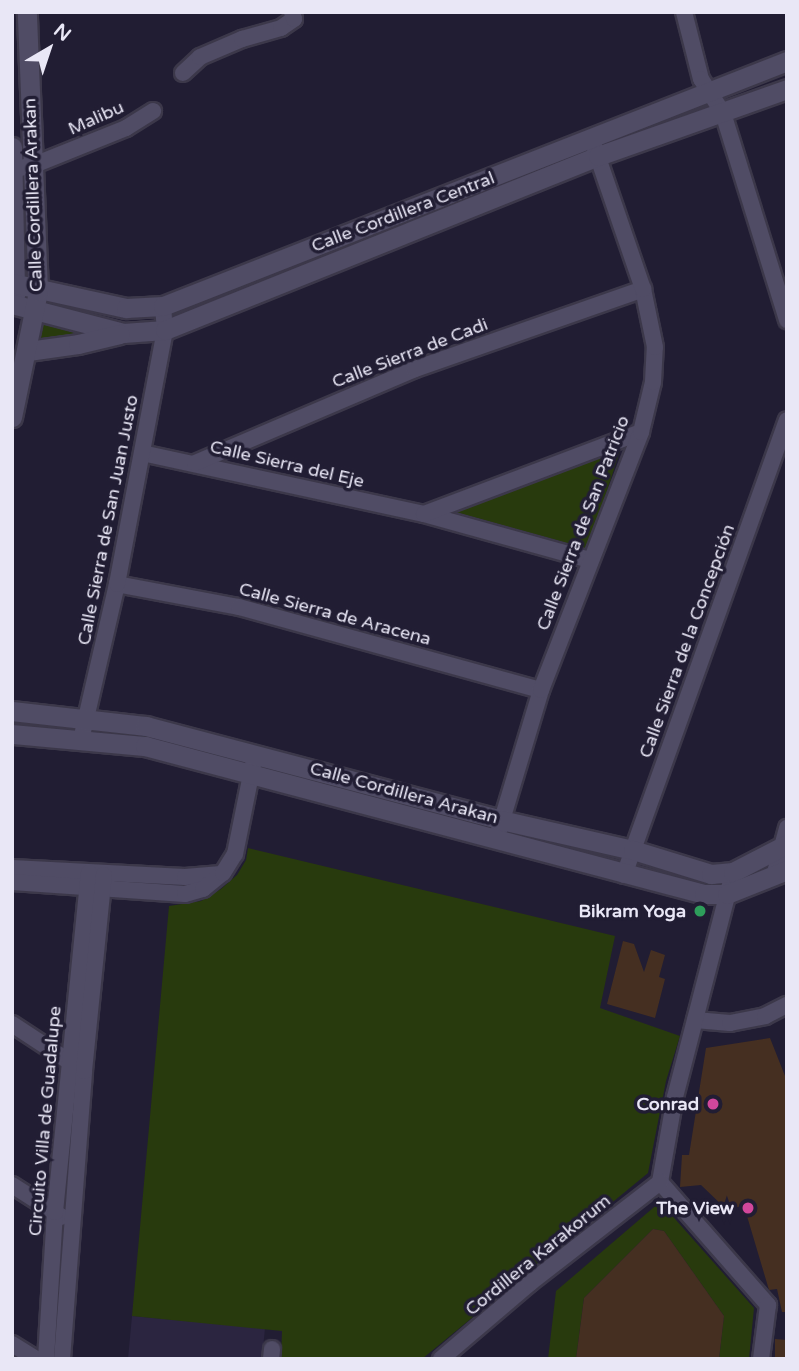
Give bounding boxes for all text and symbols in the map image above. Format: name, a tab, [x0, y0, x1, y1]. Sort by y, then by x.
north arrow	[14, 14, 84, 84]
text: N	[49, 19, 75, 46]
street label: Malibu	[65, 96, 127, 140]
street label: Calle Cordillera Arakan	[19, 98, 47, 292]
street label: Calle Cordillera Central	[308, 167, 498, 257]
street label: Calle Sierra de Cadi	[329, 313, 491, 393]
street label: Calle Sierra de San Juan Justo	[73, 393, 143, 647]
street label: Calle Sierra de San Patricio	[532, 412, 634, 634]
street label: Calle Sierra del Eje	[208, 436, 366, 492]
street label: Calle Sierra de la Concepción	[635, 521, 739, 761]
street label: Calle Sierra de Aracena	[237, 578, 433, 650]
street label: Calle Cordillera Arakan	[308, 757, 500, 829]
place label: Bikram Yoga	[579, 900, 686, 922]
marker: Bikram Yoga	[692, 903, 708, 919]
street label: Circuito Villa de Guadalupe	[24, 1005, 66, 1237]
place label: Conrad	[637, 1093, 699, 1115]
marker: Conrad	[705, 1096, 721, 1112]
street label: Cordillera Karakorum	[461, 1190, 615, 1320]
place label: The View	[656, 1197, 734, 1219]
marker: The View	[740, 1200, 756, 1216]

